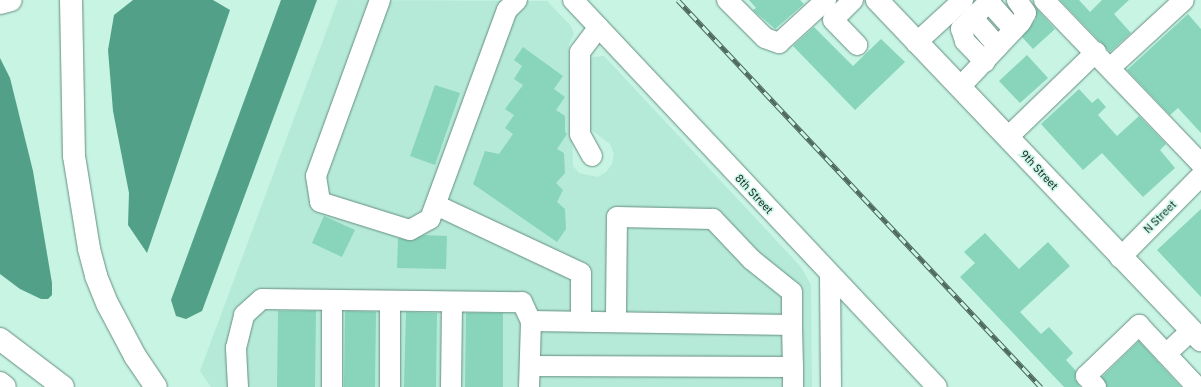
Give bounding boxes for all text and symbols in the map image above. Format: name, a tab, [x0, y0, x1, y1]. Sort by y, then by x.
street label: 9th Street	[1017, 147, 1061, 193]
street label: 8th Street	[732, 171, 776, 217]
street label: N Street	[1141, 198, 1179, 236]

